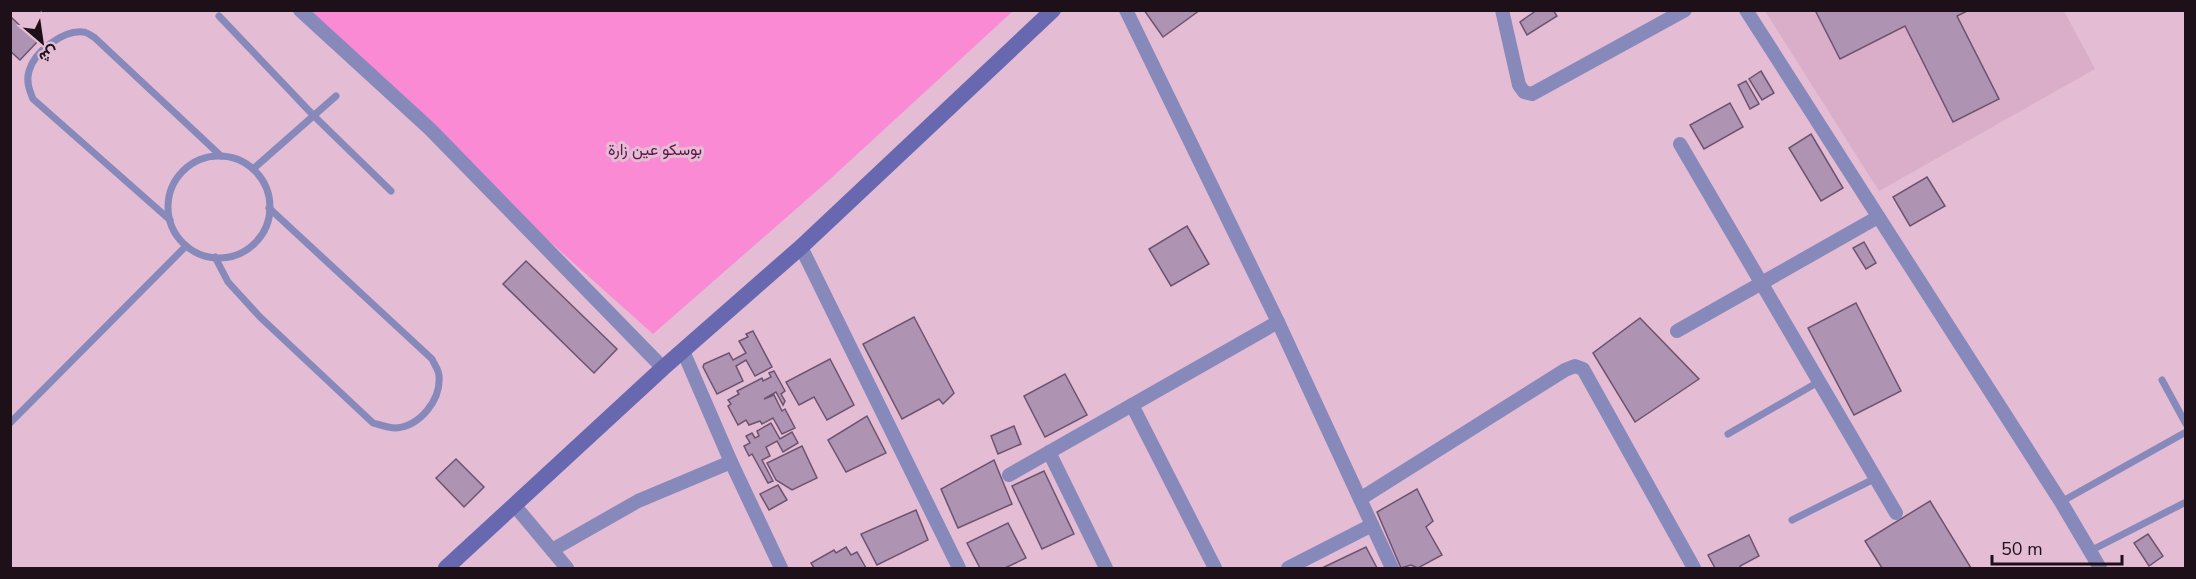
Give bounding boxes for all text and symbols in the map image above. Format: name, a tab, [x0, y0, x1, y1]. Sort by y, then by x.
north arrow	[12, 12, 72, 72]
text: ش	[35, 40, 63, 69]
park label: بوسكو عين زارة	[608, 139, 702, 161]
scale bar	[1992, 528, 2122, 566]
text: 50 m	[2001, 537, 2043, 561]

